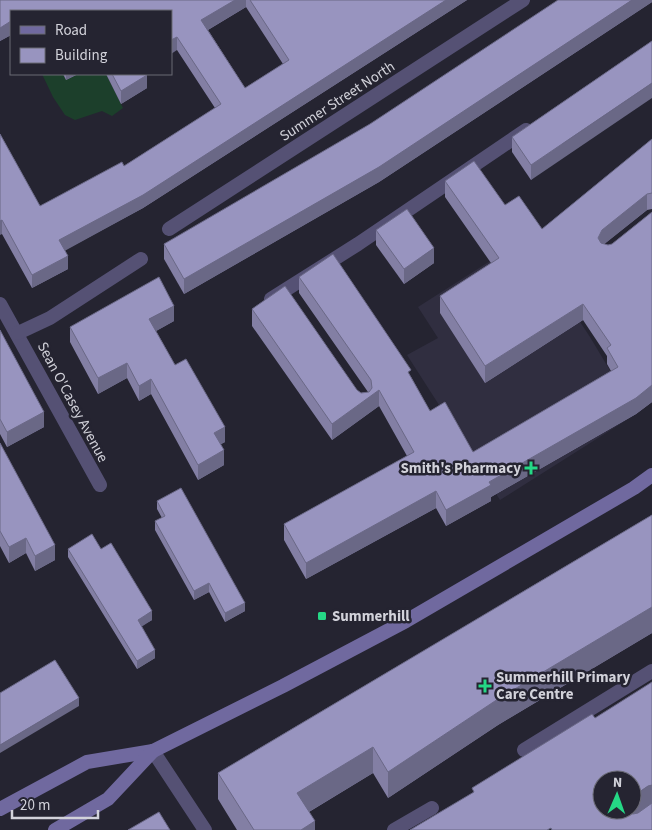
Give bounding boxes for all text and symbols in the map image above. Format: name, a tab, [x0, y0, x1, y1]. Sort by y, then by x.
legend	[10, 10, 172, 75]
text: Road	[55, 20, 87, 41]
text: Building	[55, 45, 108, 66]
street label: Summer Street North	[276, 56, 399, 147]
street label: Sean O'Casey Avenue	[32, 338, 113, 466]
place label: Smith's Pharmacy	[401, 458, 521, 479]
marker: Smith's Pharmacy	[525, 462, 537, 474]
place label: Summerhill	[332, 606, 410, 627]
marker: Summerhill	[316, 610, 328, 622]
place label: Summerhill Primary Care Centre	[496, 667, 630, 705]
marker: Summerhill Primary Care Centre	[478, 679, 492, 693]
north arrow	[592, 770, 642, 820]
text: N	[612, 773, 622, 793]
scale bar	[12, 788, 99, 820]
text: 20 m	[20, 795, 50, 816]

